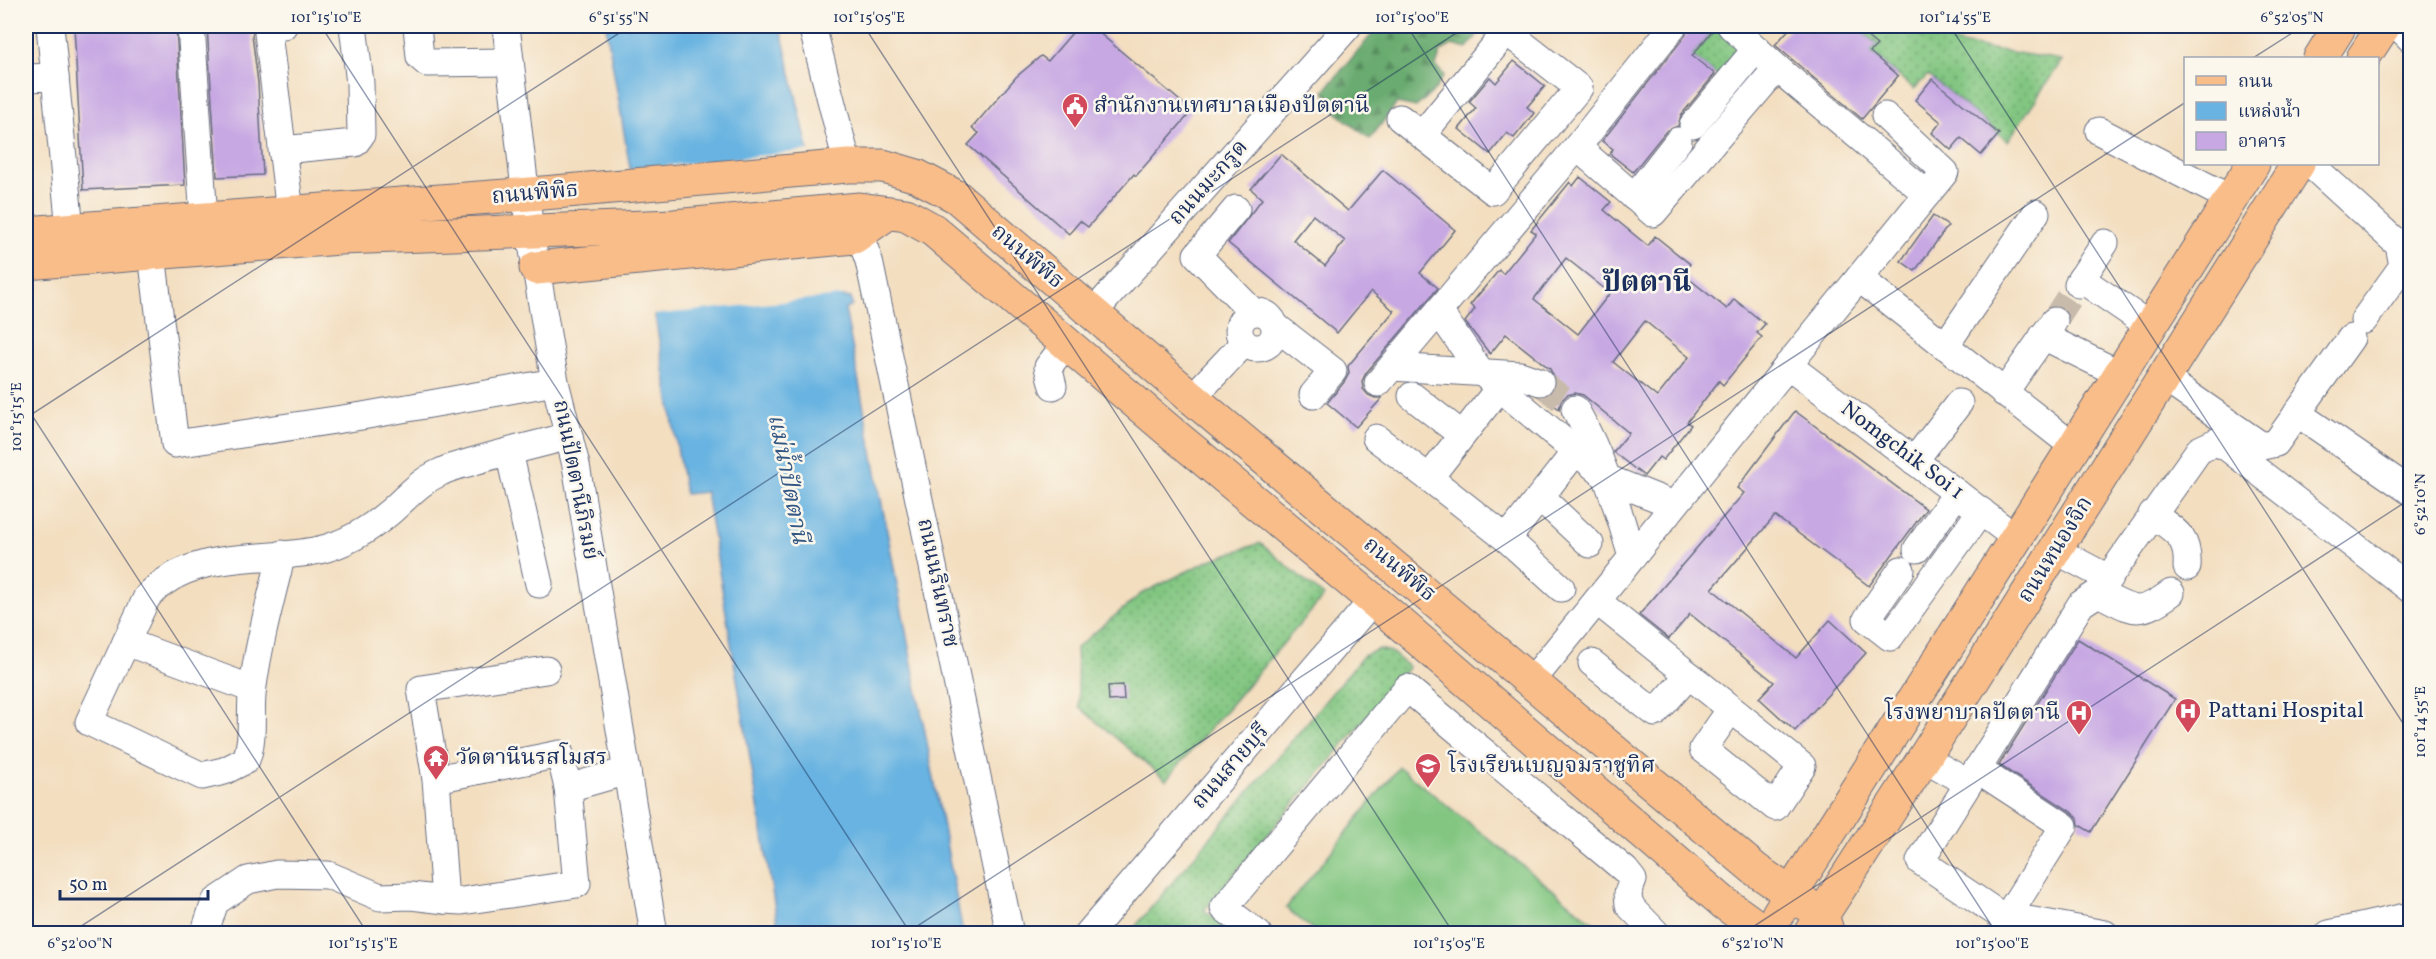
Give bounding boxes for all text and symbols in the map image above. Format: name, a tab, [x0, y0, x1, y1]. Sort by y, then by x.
text: 101°15'10"E	[291, 8, 361, 29]
text: 6°51'55"N	[589, 8, 649, 29]
text: 101°15'05"E	[833, 8, 905, 29]
text: 101°15'00"E	[1375, 8, 1449, 29]
text: 101°14'55"E	[1919, 8, 1991, 29]
text: 6°52'05"N	[2260, 8, 2324, 29]
legend	[2184, 57, 2379, 165]
text: ถนน	[2238, 70, 2273, 95]
public building icon: สำนักงานเทศบาลเมืองปัตตานี	[1060, 91, 1090, 129]
place label: สำนักงานเทศบาลเมืองปัตตานี	[1094, 91, 1370, 122]
text: แหล่งน้ำ	[2238, 97, 2301, 125]
text: อาคาร	[2238, 130, 2287, 155]
street label: ถนนมะกรูด	[1162, 133, 1256, 233]
street label: ถนนพิพิธ	[490, 175, 580, 213]
street label: ถนนพิพิธ	[984, 217, 1070, 297]
district label: ปัตตานี	[1602, 264, 1692, 303]
text: 101°15'15"E	[7, 382, 28, 452]
street label: Nomgchik Soi 1	[1834, 394, 1970, 508]
street label: ถนนปัตตานีภิรมย์	[544, 397, 606, 563]
water label: แม่น้ำปัตตานี	[758, 411, 819, 548]
text: 6°52'10"N	[2411, 473, 2432, 535]
street label: ถนนหนองจิก	[2011, 491, 2101, 609]
street label: ถนนนรินทราช	[908, 516, 966, 650]
street label: ถนนพิพิธ	[1356, 530, 1442, 610]
text: 101°14'55"E	[2411, 686, 2432, 758]
hospital icon: Pattani Hospital	[2173, 696, 2203, 734]
place label: Pattani Hospital	[2208, 696, 2364, 727]
place label: โรงพยาบาลปัตตานี	[1884, 697, 2060, 729]
hospital icon: โรงพยาบาลปัตตานี	[2064, 698, 2094, 736]
street label: ถนนสายบุรี	[1185, 717, 1277, 817]
place label: วัดตานีนรสโมสร	[456, 742, 607, 774]
temple icon: วัดตานีนรสโมสร	[421, 743, 451, 781]
place label: โรงเรียนเบญจมราชูทิศ	[1447, 750, 1655, 782]
school or university icon: โรงเรียนเบญจมราชูทิศ	[1413, 751, 1443, 789]
scale bar	[60, 863, 208, 901]
text: 50 m	[69, 873, 108, 898]
text: 6°52'00"N	[47, 934, 113, 955]
text: 101°15'15"E	[328, 934, 398, 955]
text: 101°15'10"E	[871, 934, 941, 955]
text: 101°15'05"E	[1413, 934, 1485, 955]
text: 6°52'10"N	[1722, 934, 1784, 955]
text: 101°15'00"E	[1955, 934, 2029, 955]

